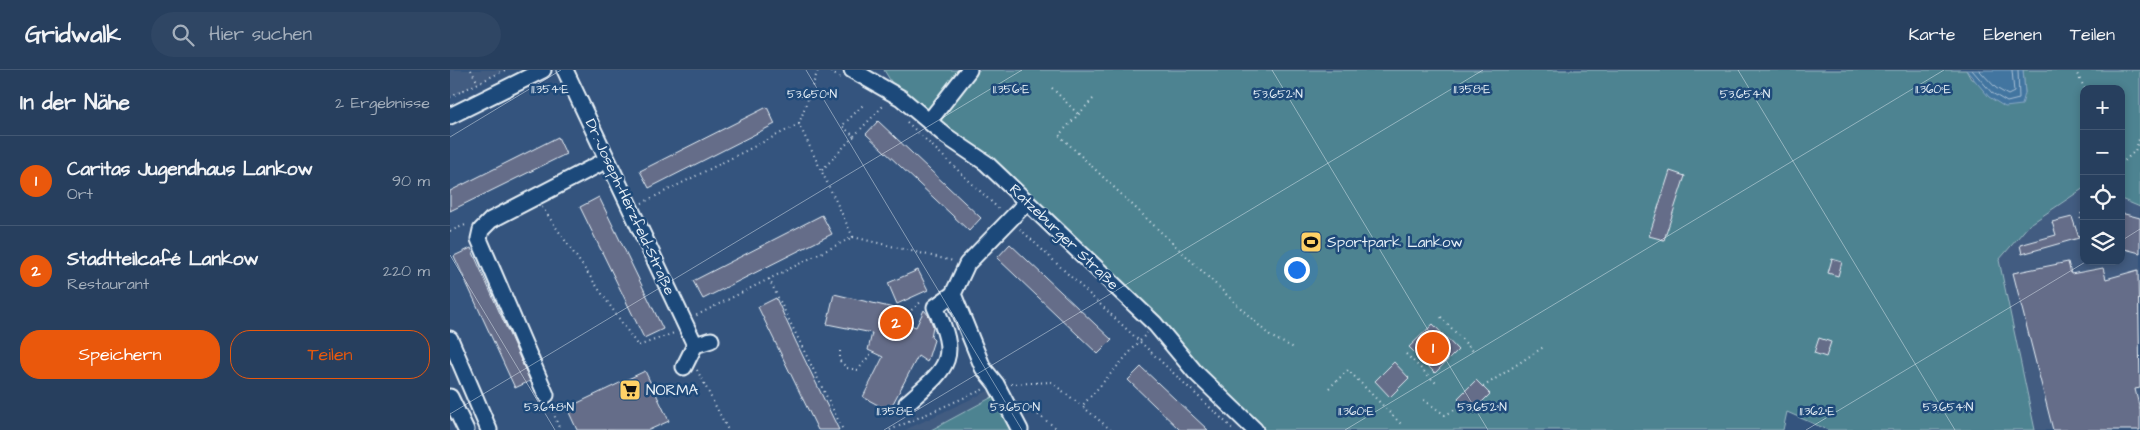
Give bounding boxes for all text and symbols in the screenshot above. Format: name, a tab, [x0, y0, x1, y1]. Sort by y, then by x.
search box	[151, 12, 501, 57]
text: Gridwalk	[25, 18, 121, 52]
icon: search	[169, 21, 197, 49]
text: Hier suchen	[209, 21, 312, 48]
text: Karte	[1908, 22, 1956, 47]
text: Ebenen	[1984, 22, 2042, 47]
text: Teilen	[2070, 22, 2115, 47]
text: 11.354°E	[531, 81, 569, 98]
text: 11.356°E	[993, 81, 1029, 98]
text: 11.358°E	[1454, 81, 1490, 98]
text: 11.360°E	[1915, 81, 1951, 98]
map controls	[2080, 85, 2125, 265]
button: +	[2080, 85, 2125, 130]
text: 53.650°N	[787, 86, 837, 103]
text: 53.652°N	[1253, 86, 1303, 103]
text: 53.654°N	[1720, 86, 1771, 103]
text: In der Nähe	[20, 88, 130, 117]
text: 2 Ergebnisse	[335, 92, 430, 114]
street label: Dr.-Joseph-Herzfeld-Straße	[580, 115, 680, 299]
button: −	[2080, 130, 2125, 175]
text: Caritas Jugendhaus Lankow	[67, 156, 313, 183]
text: 1	[35, 170, 37, 192]
text: 90 m	[392, 170, 430, 192]
button: locate	[2080, 175, 2125, 220]
street label: Ratzeburger Straße	[1004, 179, 1123, 296]
text: Ort	[67, 183, 93, 205]
button: layers	[2080, 220, 2125, 265]
sports icon: Sportpark Lankow	[1299, 230, 1323, 254]
place label: Sportpark Lankow	[1327, 232, 1463, 253]
text: Stadtteilcafé Lankow	[67, 246, 259, 273]
your location	[1284, 257, 1310, 283]
text: 2	[31, 260, 41, 282]
text: 220 m	[383, 260, 430, 282]
text: Restaurant	[67, 273, 149, 295]
pin: 2	[880, 304, 912, 342]
pin: 1	[1417, 329, 1449, 367]
button: Speichern	[20, 330, 220, 379]
button: Teilen	[230, 330, 430, 379]
supermarket icon: NORMA	[618, 378, 642, 402]
place label: NORMA	[646, 380, 699, 401]
text: 53.648°N	[524, 399, 574, 416]
text: 53.650°N	[990, 399, 1040, 416]
text: 53.652°N	[1457, 399, 1507, 416]
text: 53.654°N	[1923, 399, 1974, 416]
text: 11.358°E	[877, 403, 913, 420]
text: 11.360°E	[1338, 403, 1374, 420]
text: 11.362°E	[1800, 403, 1835, 420]

